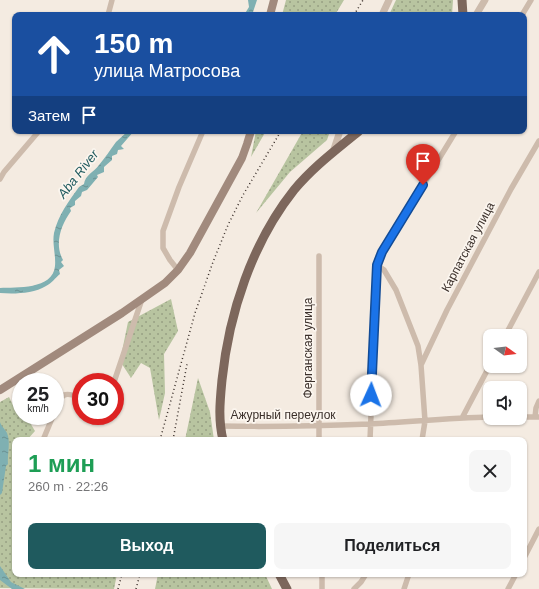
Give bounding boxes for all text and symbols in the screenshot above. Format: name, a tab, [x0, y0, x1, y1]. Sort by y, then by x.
icon: ahead	[28, 28, 80, 80]
text: 150 m	[94, 28, 173, 59]
text: улица Матросова	[94, 61, 240, 81]
icon: arrive	[78, 104, 100, 126]
text: Затем	[28, 107, 70, 124]
pin	[406, 144, 440, 185]
water label: Aba River	[54, 146, 102, 202]
icon: arrive	[412, 150, 434, 172]
street label: Карпатская улица	[438, 199, 498, 294]
street label: Ферганская улица	[301, 297, 315, 398]
north arrow	[483, 329, 527, 373]
map controls	[483, 329, 527, 425]
speed limit sign: 30	[72, 373, 124, 425]
position arrow	[350, 374, 392, 416]
button: sound	[483, 381, 527, 425]
text: 25	[27, 383, 49, 405]
text: km/h	[27, 403, 49, 414]
street label: Ажурный переулок	[230, 408, 336, 422]
text: 1 мин	[28, 450, 95, 477]
button: close	[469, 450, 511, 492]
text: 260 m · 22:26	[28, 479, 108, 494]
button: Выход	[28, 523, 266, 569]
button: Поделиться	[274, 523, 511, 569]

